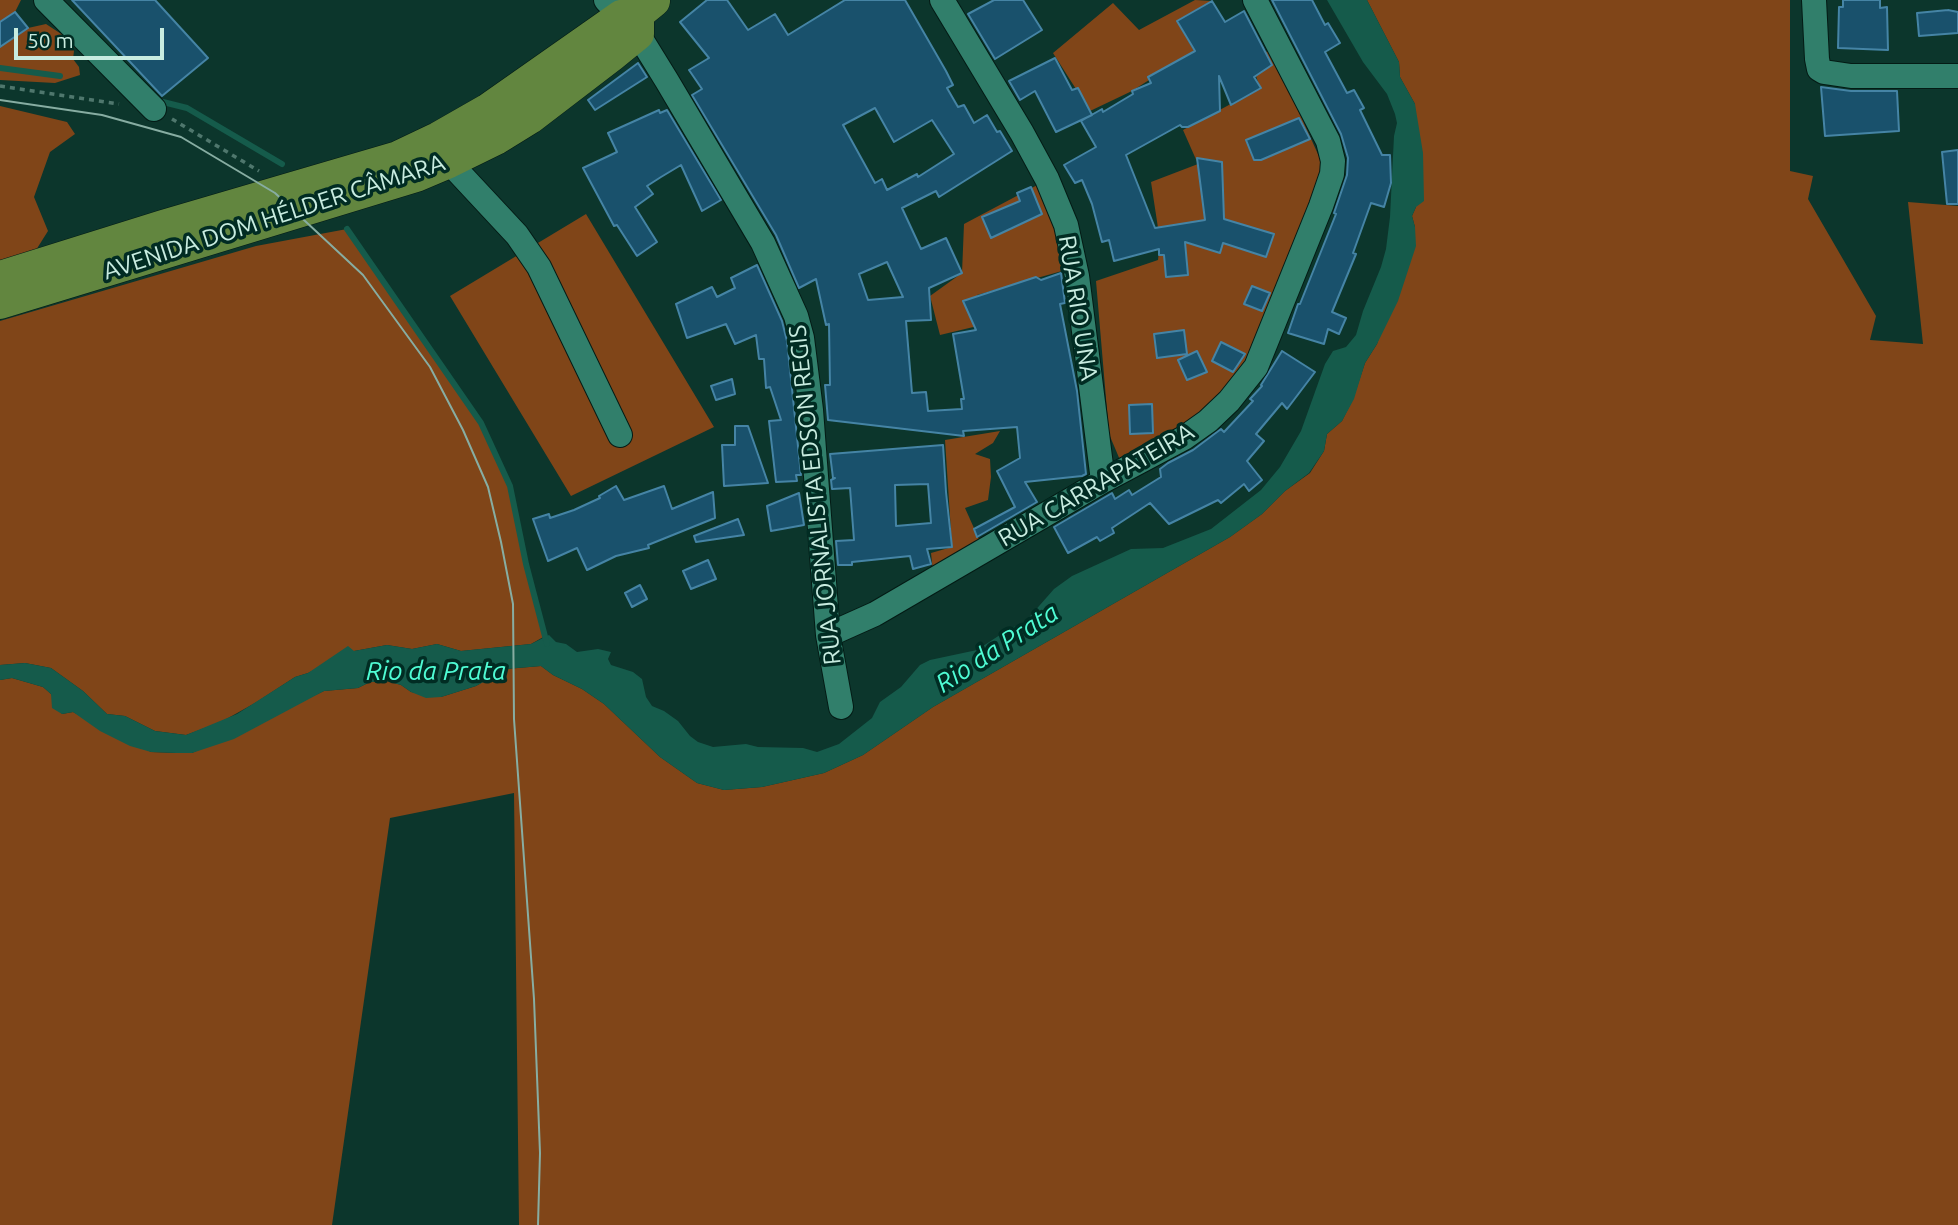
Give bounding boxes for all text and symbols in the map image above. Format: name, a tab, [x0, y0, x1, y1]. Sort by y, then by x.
scale bar	[18, 14, 168, 58]
text: 50 m	[27, 28, 74, 52]
street label: AVENIDA DOM HÉLDER CÂMARA	[99, 148, 449, 286]
street label: RUA RIO UNA	[1052, 233, 1104, 383]
street label: RUA JORNALISTA EDSON REGIS	[783, 324, 847, 666]
street label: RUA CARRAPATEIRA	[993, 417, 1199, 553]
water label: Rio da Prata	[930, 597, 1064, 699]
water label: Rio da Prata	[366, 655, 506, 687]

